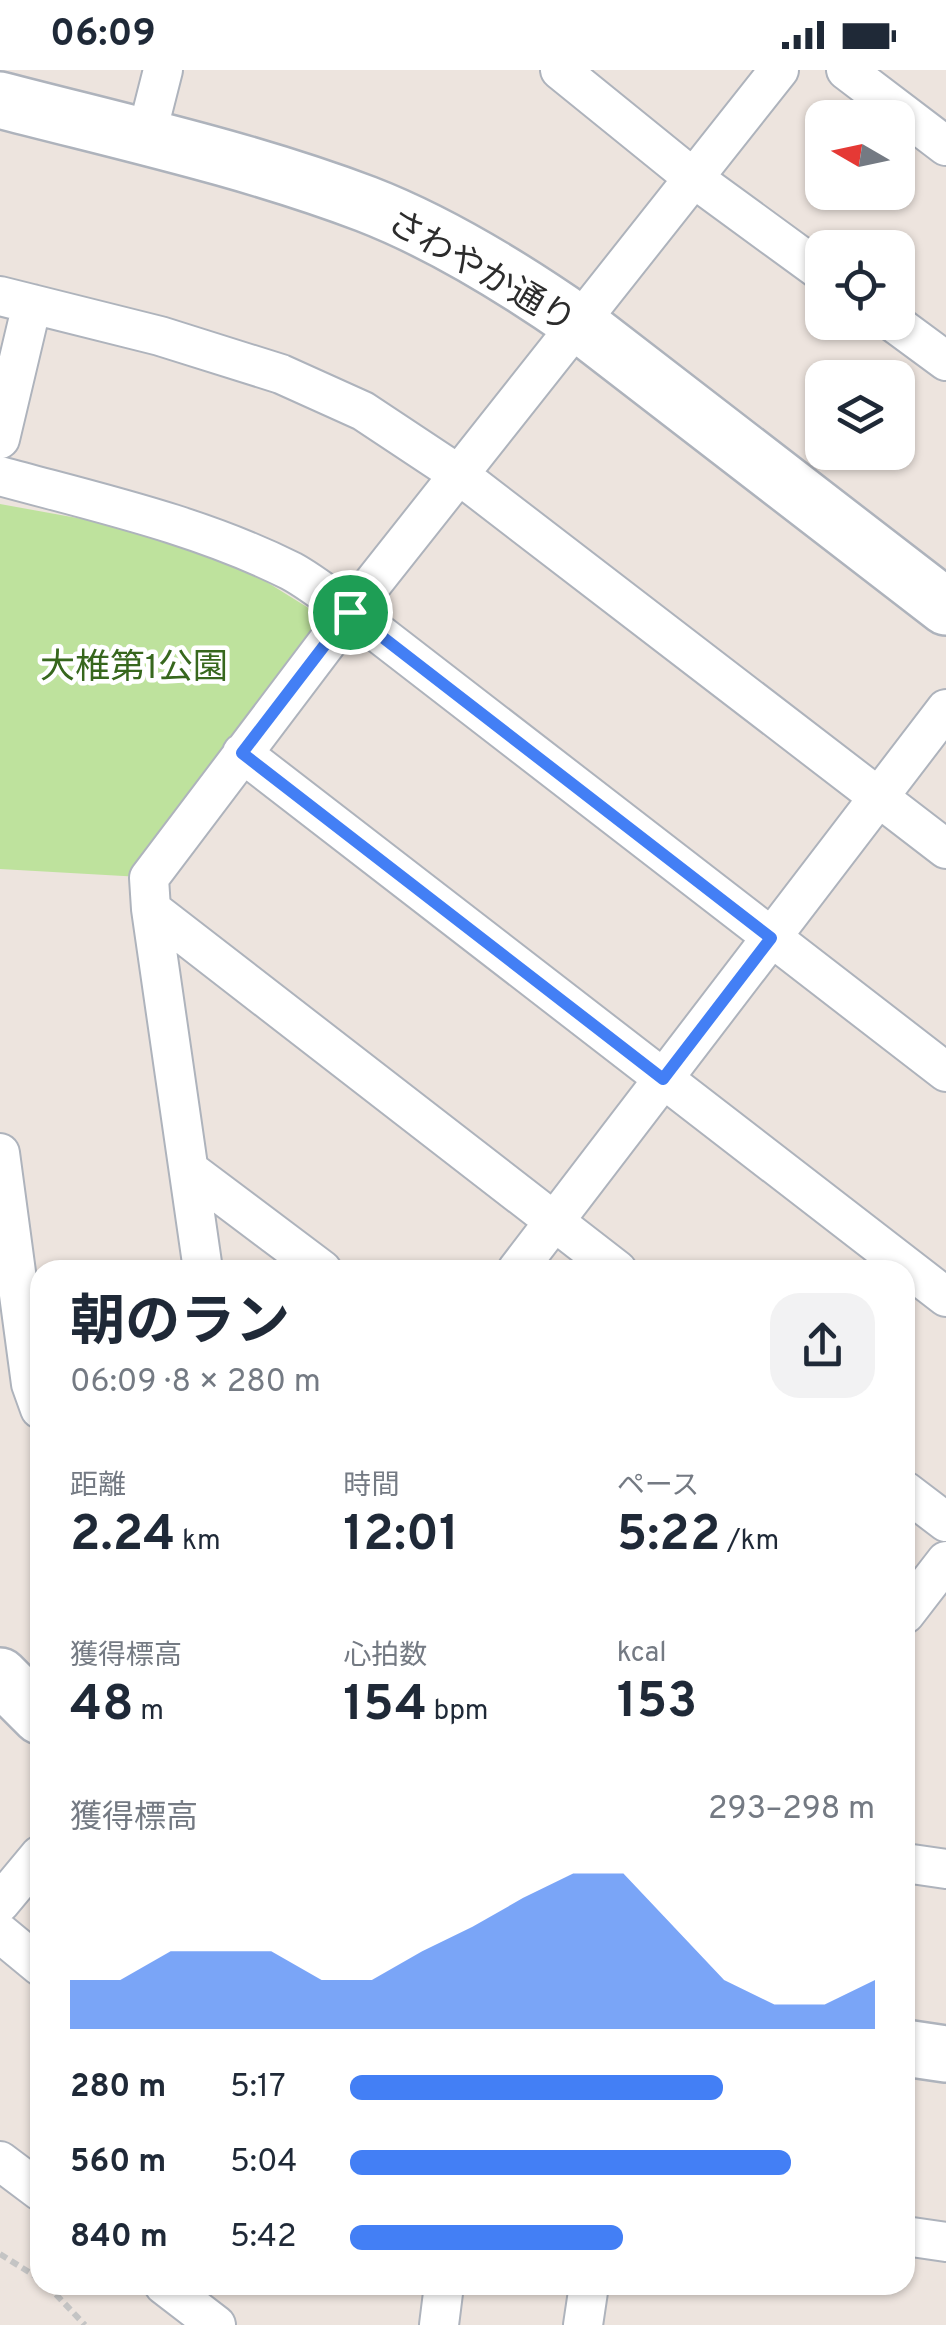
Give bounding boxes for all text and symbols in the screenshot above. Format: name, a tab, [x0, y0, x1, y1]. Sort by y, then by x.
text: 06:09	[50, 11, 156, 60]
north arrow	[805, 100, 915, 210]
map controls	[805, 100, 915, 470]
street label: さわやか通り	[379, 201, 582, 344]
button: locate	[805, 230, 915, 340]
button: layers	[805, 360, 915, 470]
pin	[308, 570, 393, 655]
icon: arrive	[323, 585, 378, 640]
park label: 大椎第1公園	[40, 647, 228, 691]
text: 朝のラン	[70, 1290, 290, 1360]
button: share	[770, 1293, 875, 1398]
text: 06:09 · 8 × 280 m	[70, 1363, 321, 1403]
text: 距離	[70, 1469, 126, 1505]
text: 時間	[343, 1469, 399, 1505]
text: ペース	[617, 1469, 699, 1505]
text: 2.24	[70, 1505, 175, 1568]
text: 12:01	[343, 1505, 459, 1568]
text: 5:22	[617, 1505, 721, 1568]
text: km	[175, 1524, 221, 1560]
text: /km	[721, 1524, 779, 1560]
text: kcal	[617, 1636, 666, 1672]
text: 獲得標高	[70, 1639, 182, 1675]
text: 心拍数	[343, 1639, 427, 1675]
text: 153	[617, 1672, 697, 1735]
text: 48	[70, 1675, 134, 1738]
text: 154	[343, 1675, 427, 1738]
text: m	[134, 1694, 164, 1730]
text: bpm	[427, 1694, 489, 1730]
text: 293–298 m	[708, 1790, 875, 1830]
text: 獲得標高	[70, 1799, 198, 1839]
text: 280 m	[70, 2068, 166, 2108]
text: 5:17	[230, 2068, 286, 2108]
text: 560 m	[70, 2143, 166, 2183]
text: 5:04	[230, 2143, 298, 2183]
text: 840 m	[70, 2218, 168, 2258]
text: 5:42	[230, 2218, 297, 2258]

